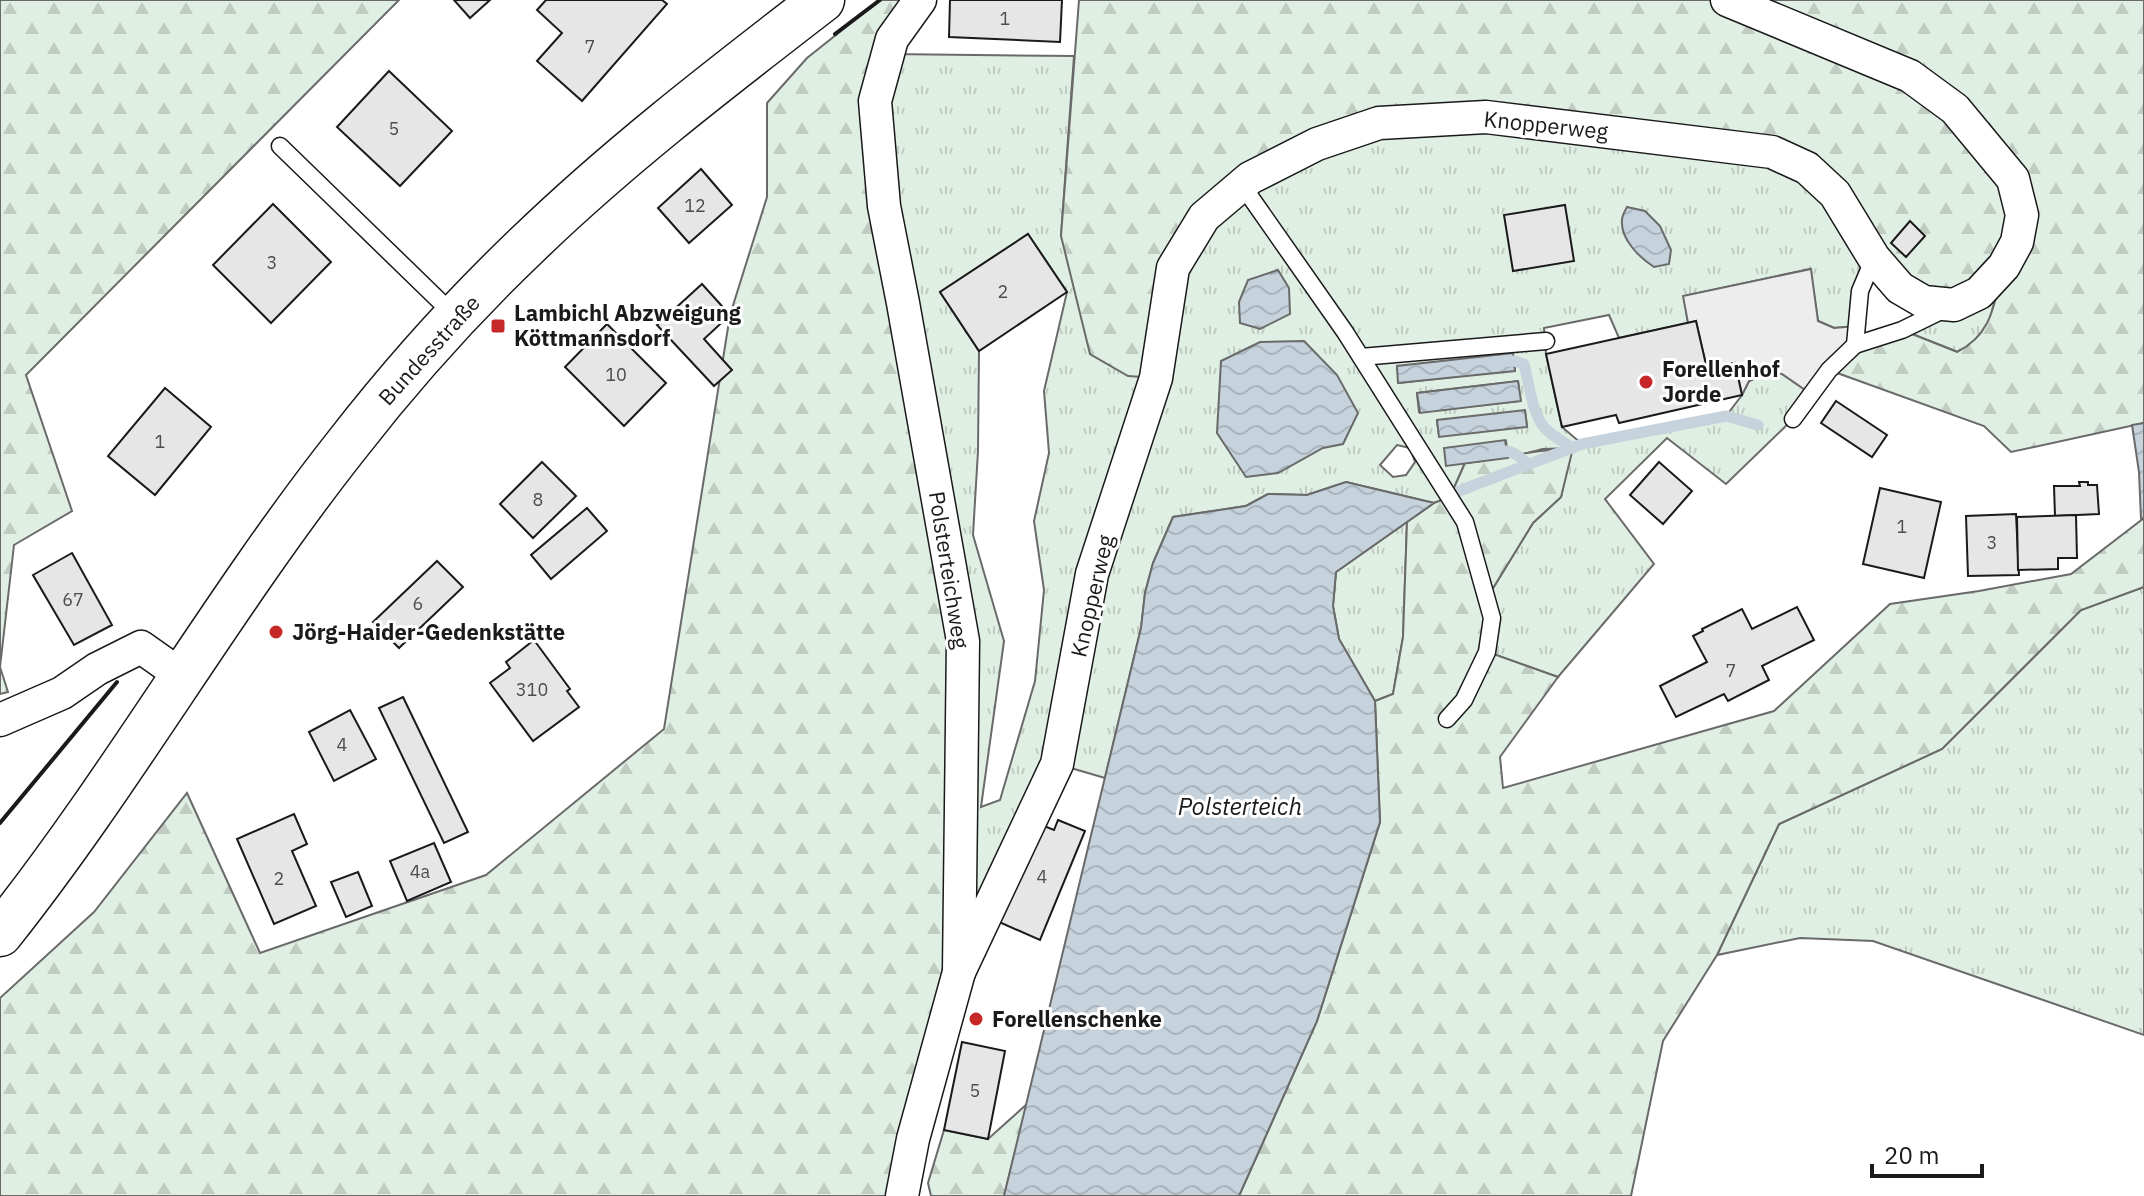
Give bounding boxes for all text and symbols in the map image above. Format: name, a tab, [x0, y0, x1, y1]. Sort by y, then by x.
house number: 1	[1000, 7, 1010, 30]
house number: 7	[585, 35, 595, 58]
street label: Knopperweg	[1482, 104, 1610, 145]
house number: 5	[389, 117, 399, 140]
house number: 12	[684, 194, 706, 217]
house number: 3	[267, 251, 277, 274]
house number: 2	[998, 280, 1008, 303]
street label: Bundesstraße	[371, 288, 486, 411]
place label: Lambichl Abzweigung Köttmannsdorf	[514, 298, 742, 352]
marker: Lambichl Abzweigung Köttmannsdorf	[489, 317, 507, 335]
place label: Forellenhof Jorde	[1662, 354, 1780, 408]
house number: 10	[605, 363, 627, 386]
marker: Forellenhof Jorde	[1637, 373, 1655, 391]
house number: 1	[155, 430, 165, 453]
house number: 8	[533, 488, 543, 511]
street label: Polsterteichweg	[923, 489, 976, 651]
house number: 1	[1897, 515, 1907, 538]
street label: Knopperweg	[1063, 531, 1120, 660]
house number: 3	[1987, 531, 1997, 554]
house number: 67	[62, 588, 84, 611]
house number: 6	[413, 592, 423, 615]
place label: Jörg-Haider-Gedenkstätte	[292, 617, 565, 646]
marker: Jörg-Haider-Gedenkstätte	[267, 623, 285, 641]
house number: 7	[1726, 659, 1736, 682]
house number: 310	[516, 678, 548, 701]
house number: 4	[337, 733, 348, 756]
water label: Polsterteich	[1178, 790, 1302, 822]
house number: 4a	[410, 860, 431, 883]
house number: 4	[1037, 865, 1048, 888]
house number: 2	[274, 867, 284, 890]
place label: Forellenschenke	[992, 1004, 1162, 1033]
marker: Forellenschenke	[967, 1010, 985, 1028]
house number: 5	[970, 1079, 980, 1102]
scale bar	[1872, 1128, 1982, 1178]
text: 20 m	[1884, 1139, 1939, 1171]

